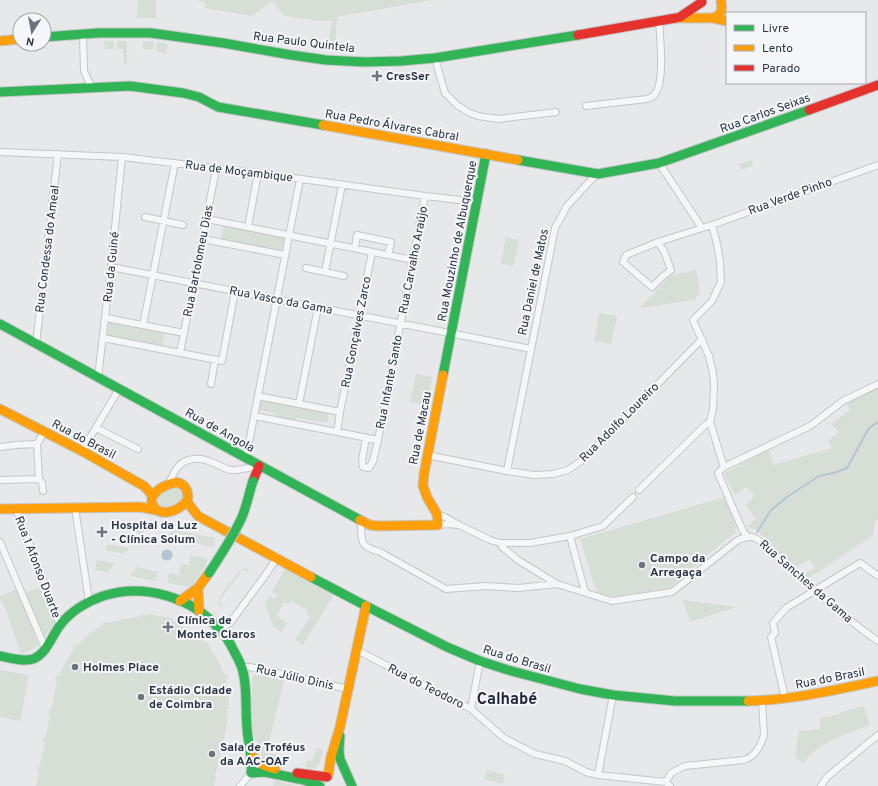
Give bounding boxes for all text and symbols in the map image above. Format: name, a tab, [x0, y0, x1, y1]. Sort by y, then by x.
north arrow	[12, 12, 52, 52]
legend	[726, 12, 866, 84]
text: Livre	[762, 21, 789, 37]
street label: Rua Paulo Quintela	[252, 29, 356, 57]
text: N	[25, 33, 35, 48]
text: Lento	[762, 41, 793, 57]
text: Parado	[762, 61, 800, 77]
place label: CresSer	[386, 69, 430, 85]
marker: CresSer	[371, 70, 383, 82]
street label: Rua Carlos Seixas	[718, 90, 813, 138]
street label: Rua Pedro Álvares Cabral	[324, 106, 460, 146]
street label: Rua de Moçambique	[184, 157, 294, 187]
street label: Rua Mouzinho de Albuquerque	[435, 159, 481, 323]
street label: Rua Verde Pinho	[746, 174, 835, 219]
street label: Rua Condessa do Ameal	[32, 184, 64, 314]
street label: Rua Bartolomeu Dias	[180, 204, 218, 318]
street label: Rua Carvalho Araújo	[396, 205, 432, 315]
street label: Rua Daniel de Matos	[515, 227, 553, 337]
street label: Rua da Guiné	[100, 231, 124, 303]
street label: Rua Gonçalves Zarco	[338, 275, 376, 389]
street label: Rua Vasco da Gama	[228, 283, 334, 319]
street label: Rua Infante Santo	[373, 333, 407, 431]
street label: Rua Adolfo Loureiro	[576, 379, 663, 466]
street label: Rua de Macau	[406, 390, 436, 466]
street label: Rua de Angola	[182, 405, 257, 457]
street label: Rua do Brasil	[49, 416, 118, 463]
street label: Rua 1 Afonso Duarte	[10, 514, 64, 621]
place label: Hospital da Luz - Clínica Solum	[111, 518, 197, 548]
marker: Hospital da Luz - Clínica Solum	[96, 526, 108, 538]
street label: Rua Sanches da Gama	[755, 537, 856, 627]
place label: Campo da Arregaça	[650, 551, 705, 581]
marker: Campo da Arregaça	[637, 560, 647, 570]
place label: Clínica de Montes Claros	[177, 613, 256, 643]
marker: Clínica de Montes Claros	[162, 621, 174, 633]
street label: Rua do Brasil	[481, 642, 553, 678]
place label: Holmes Place	[83, 660, 159, 676]
street label: Rua Júlio Dinis	[254, 661, 335, 695]
street label: Rua do Teodoro	[385, 661, 467, 713]
marker: Holmes Place	[70, 662, 80, 672]
street label: Rua do Brasil	[794, 664, 866, 694]
place label: Estádio Cidade de Coimbra	[149, 683, 232, 713]
district label: Calhabé	[477, 690, 537, 710]
marker: Estádio Cidade de Coimbra	[136, 692, 146, 702]
place label: Sala de Troféus da AAC-OAF	[220, 740, 306, 770]
marker: Sala de Troféus da AAC-OAF	[207, 749, 217, 759]

